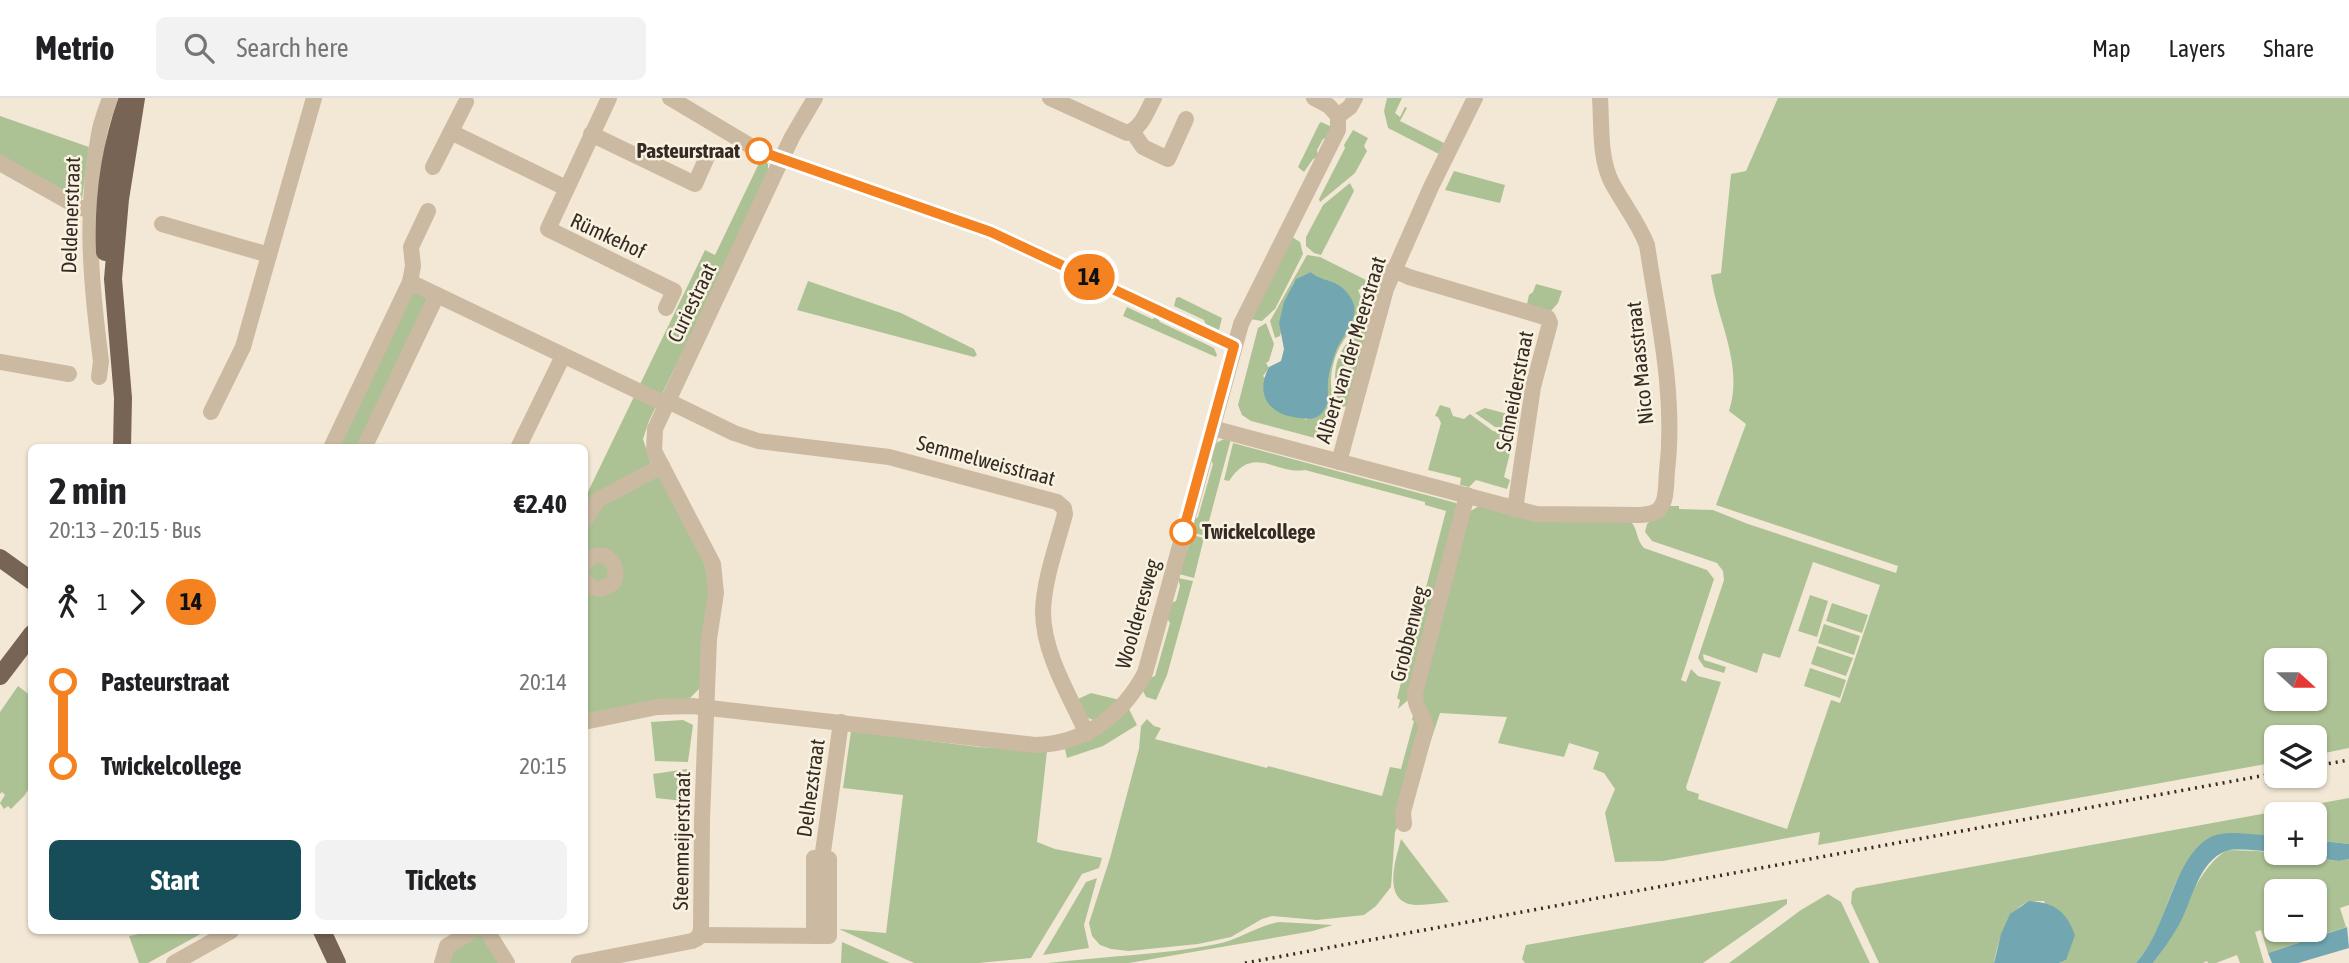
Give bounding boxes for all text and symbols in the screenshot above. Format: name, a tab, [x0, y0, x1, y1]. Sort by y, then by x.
search box	[156, 17, 646, 80]
text: Metrio	[35, 29, 114, 67]
icon: search	[180, 29, 218, 67]
text: Search here	[236, 33, 349, 63]
text: Map	[2092, 35, 2131, 62]
text: Layers	[2169, 35, 2225, 62]
text: Share	[2263, 35, 2314, 62]
place label: Pasteurstraat	[636, 138, 740, 162]
marker: Pasteurstraat	[746, 138, 772, 164]
street label: Deldenerstraat	[56, 156, 84, 274]
street label: Rümkehof	[567, 207, 650, 263]
street label: Albert van der Meerstraat	[1310, 253, 1390, 446]
line badge: 14	[1058, 254, 1120, 300]
street label: Curiestraat	[662, 259, 721, 346]
text: 14	[1078, 263, 1100, 290]
street label: Nico Maasstraat	[1621, 300, 1657, 426]
street label: Schneiderstraat	[1491, 329, 1537, 453]
street label: Semmelweisstraat	[914, 430, 1058, 490]
text: 2 min	[49, 469, 127, 512]
text: €2.40	[514, 489, 567, 519]
text: 20:13 – 20:15 · Bus	[49, 517, 201, 543]
marker: Twickelcollege	[1170, 519, 1196, 545]
place label: Twickelcollege	[1202, 519, 1315, 543]
street label: Woolderesweg	[1110, 556, 1164, 671]
icon: walk	[49, 583, 87, 621]
icon: forward	[118, 583, 156, 621]
street label: Grobbenweg	[1385, 583, 1431, 684]
text: 14	[180, 588, 202, 615]
text: 1	[97, 589, 108, 615]
north arrow	[2264, 648, 2328, 710]
map controls	[2264, 648, 2327, 942]
text: Pasteurstraat	[101, 667, 229, 697]
text: 20:14	[519, 669, 567, 695]
button: layers	[2264, 725, 2327, 788]
street label: Delhezstraat	[791, 737, 829, 839]
text: Twickelcollege	[101, 751, 241, 781]
text: 20:15	[519, 753, 567, 779]
street label: Steenmeijerstraat	[668, 771, 694, 911]
button: +	[2264, 802, 2327, 865]
button: Start	[49, 840, 301, 920]
button: Tickets	[315, 840, 567, 920]
button: −	[2264, 879, 2327, 942]

